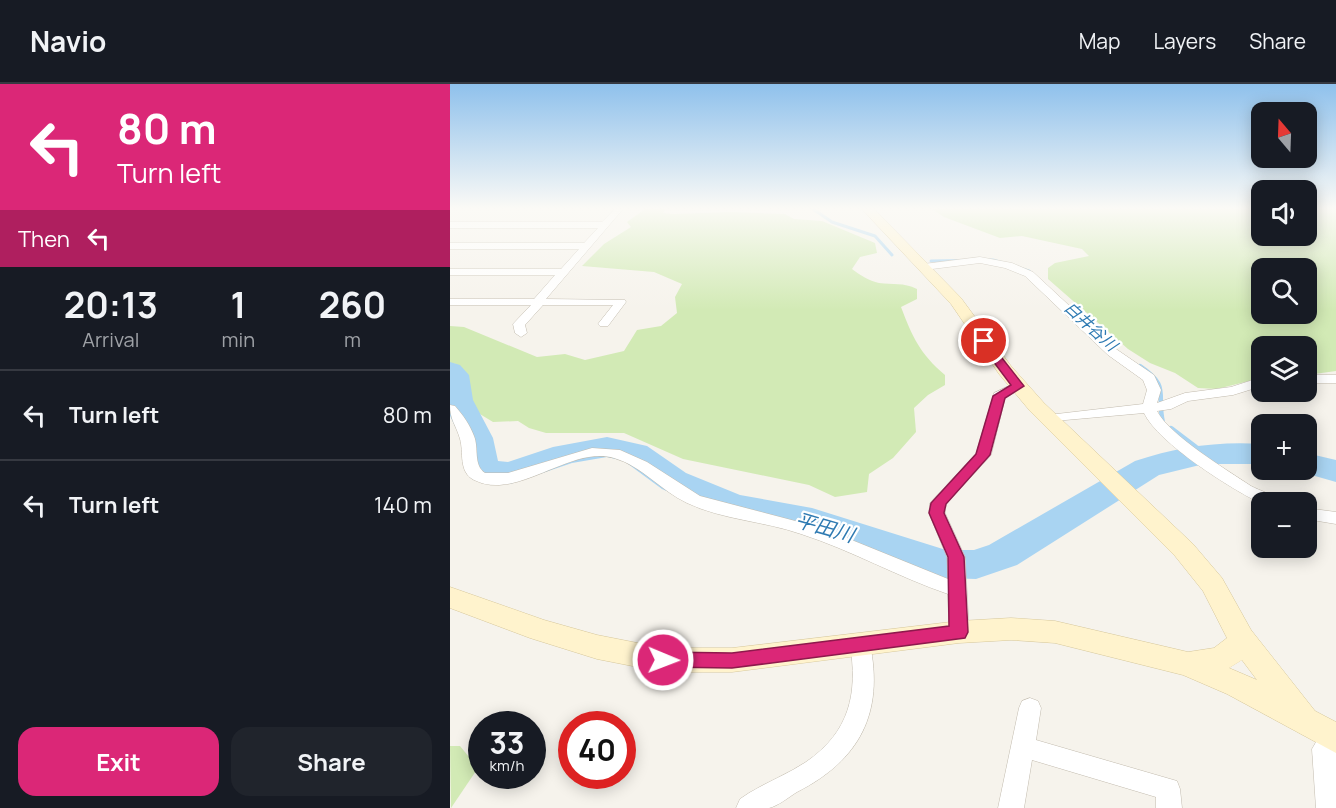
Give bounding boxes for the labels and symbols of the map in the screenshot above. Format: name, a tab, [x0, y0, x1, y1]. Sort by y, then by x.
north arrow	[1251, 102, 1317, 168]
water label: 白井谷川	[1060, 296, 1124, 357]
pin	[958, 315, 1009, 366]
water label: 平田川	[792, 506, 859, 549]
position arrow	[631, 628, 695, 692]
speed limit sign: 40	[558, 711, 636, 789]

